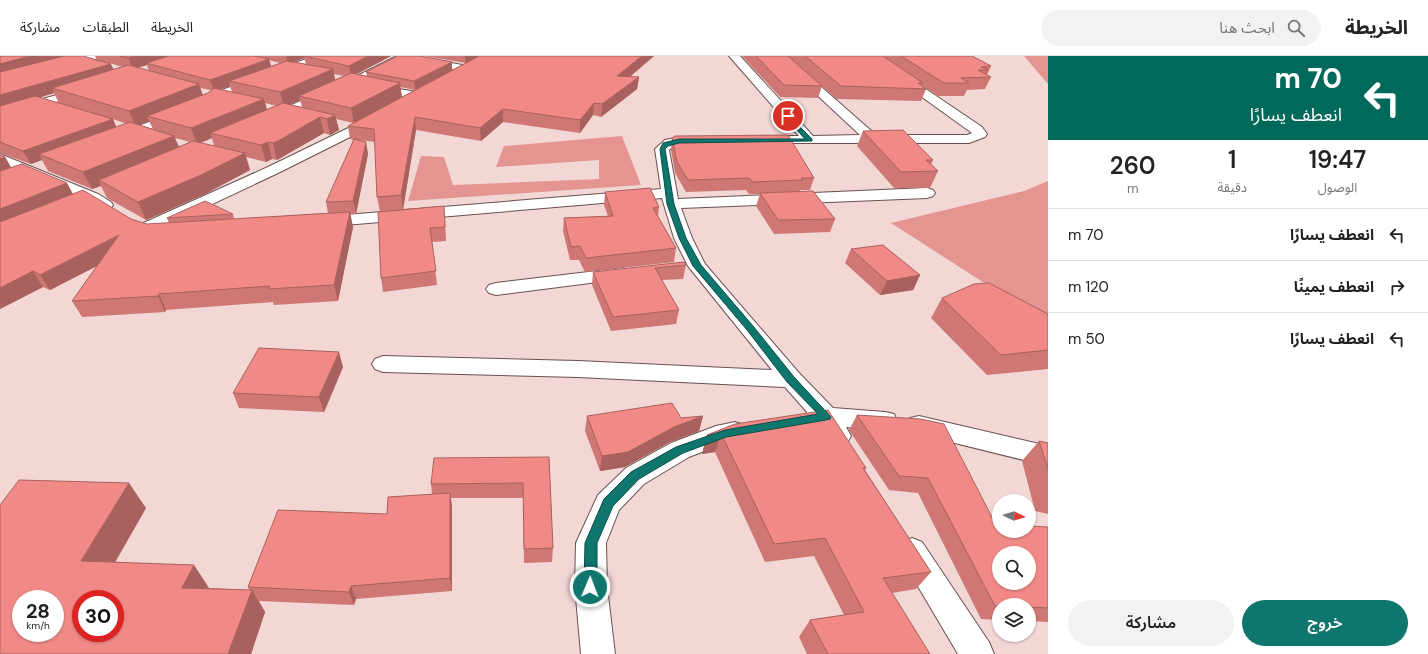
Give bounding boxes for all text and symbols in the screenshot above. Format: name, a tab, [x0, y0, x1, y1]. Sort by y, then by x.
search box	[1041, 10, 1321, 46]
text: الخريطة	[1345, 15, 1408, 40]
icon: search	[1285, 17, 1307, 39]
text: مشاركة	[20, 18, 60, 36]
text: الطبقات	[82, 18, 129, 36]
text: الخريطة	[151, 18, 193, 36]
text: ابحث هنا	[1219, 18, 1275, 38]
text: 70 m	[1274, 60, 1342, 97]
icon: left	[1356, 72, 1408, 124]
pin	[771, 99, 805, 133]
text: انعطف يسارًا	[1250, 103, 1342, 127]
icon: arrive	[777, 105, 799, 127]
text: 1	[1228, 144, 1236, 175]
text: 19:47	[1309, 144, 1366, 175]
text: 260	[1110, 150, 1156, 181]
text: دقيقة	[1217, 179, 1247, 196]
text: الوصول	[1318, 179, 1357, 196]
text: m	[1127, 180, 1139, 197]
icon: left	[1386, 224, 1408, 246]
text: 70 m	[1068, 225, 1103, 245]
text: انعطف يسارًا	[1290, 225, 1374, 245]
icon: right	[1386, 276, 1408, 298]
text: 120 m	[1068, 277, 1109, 297]
text: انعطف يمينًا	[1294, 277, 1374, 297]
icon: left	[1386, 328, 1408, 350]
text: 50 m	[1068, 329, 1105, 349]
text: انعطف يسارًا	[1290, 329, 1374, 349]
north arrow	[992, 494, 1036, 538]
map controls	[992, 494, 1036, 642]
button: search	[992, 546, 1036, 590]
position arrow	[569, 566, 611, 608]
speed limit sign: 30	[72, 590, 124, 642]
text: 28	[26, 598, 50, 624]
button: layers	[992, 598, 1036, 642]
button: مشاركة	[1068, 600, 1234, 646]
button: خروج	[1242, 600, 1408, 646]
text: km/h	[26, 619, 50, 632]

